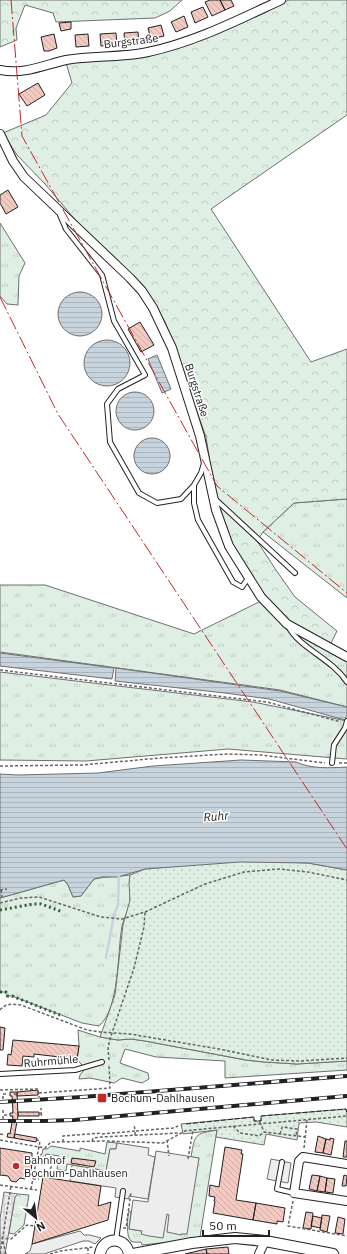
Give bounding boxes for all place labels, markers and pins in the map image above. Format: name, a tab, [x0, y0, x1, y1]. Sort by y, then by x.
place label: Bochum-Dahlhausen	[111, 1091, 215, 1105]
marker: Bochum-Dahlhausen	[96, 1092, 108, 1104]
place label: Bahnhof Bochum-Dahlhausen	[24, 1153, 128, 1180]
marker: Bahnhof Bochum-Dahlhausen	[11, 1161, 21, 1171]

